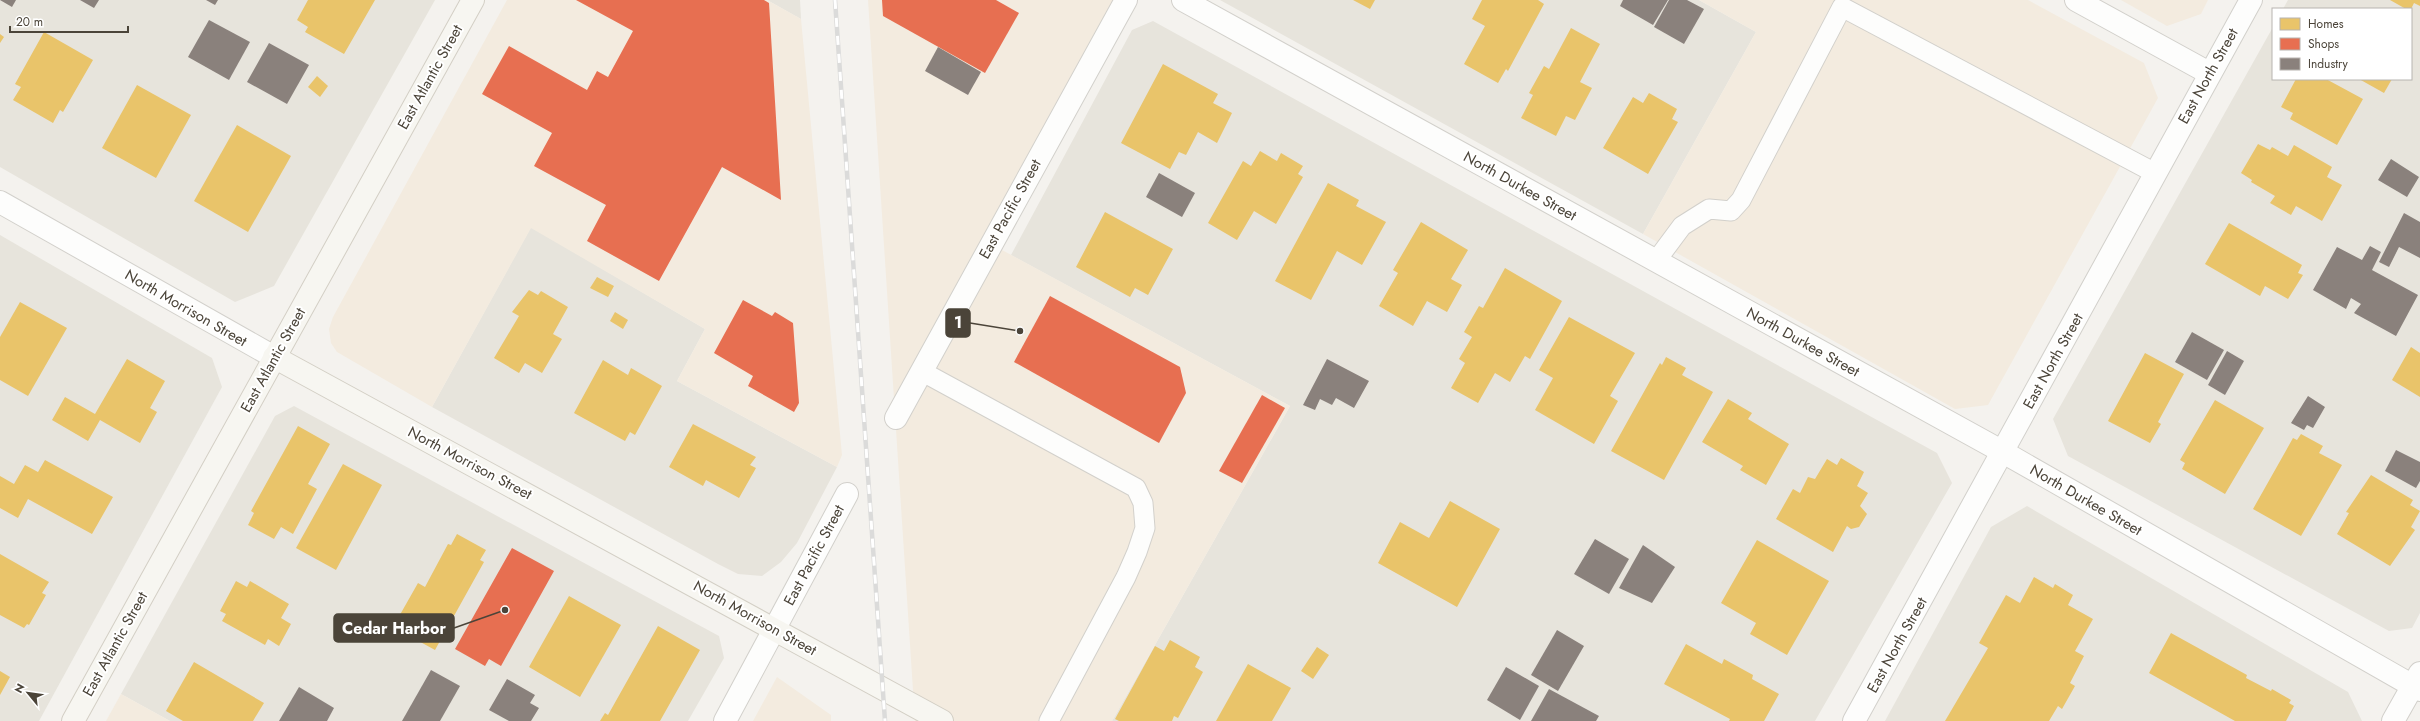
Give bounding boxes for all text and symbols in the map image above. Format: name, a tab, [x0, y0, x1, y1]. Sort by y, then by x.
scale bar	[10, 8, 128, 34]
legend	[2272, 8, 2412, 80]
text: 20 m	[16, 13, 43, 31]
text: Homes	[2308, 15, 2344, 33]
street label: East Atlantic Street	[392, 20, 468, 133]
street label: East North Street	[2173, 24, 2244, 128]
text: Shops	[2308, 35, 2339, 53]
text: Industry	[2308, 55, 2349, 73]
street label: North Durkee Street	[1459, 146, 1581, 226]
street label: East Pacific Street	[973, 155, 1047, 263]
street label: North Morrison Street	[121, 264, 252, 352]
street label: North Durkee Street	[1742, 302, 1864, 382]
street label: East Atlantic Street	[235, 303, 311, 416]
callout: 1	[946, 309, 970, 337]
street label: East North Street	[2018, 309, 2089, 413]
text: 1	[954, 311, 962, 334]
street label: North Morrison Street	[404, 421, 536, 505]
street label: North Durkee Street	[2026, 459, 2147, 541]
street label: East Pacific Street	[778, 500, 850, 609]
street label: North Morrison Street	[689, 575, 821, 661]
street label: East Atlantic Street	[77, 587, 153, 700]
street label: East North Street	[1862, 593, 1933, 697]
callout: Cedar Harbor	[334, 614, 454, 642]
text: Cedar Harbor	[342, 617, 446, 640]
north arrow	[8, 673, 48, 713]
text: N	[10, 680, 28, 696]

